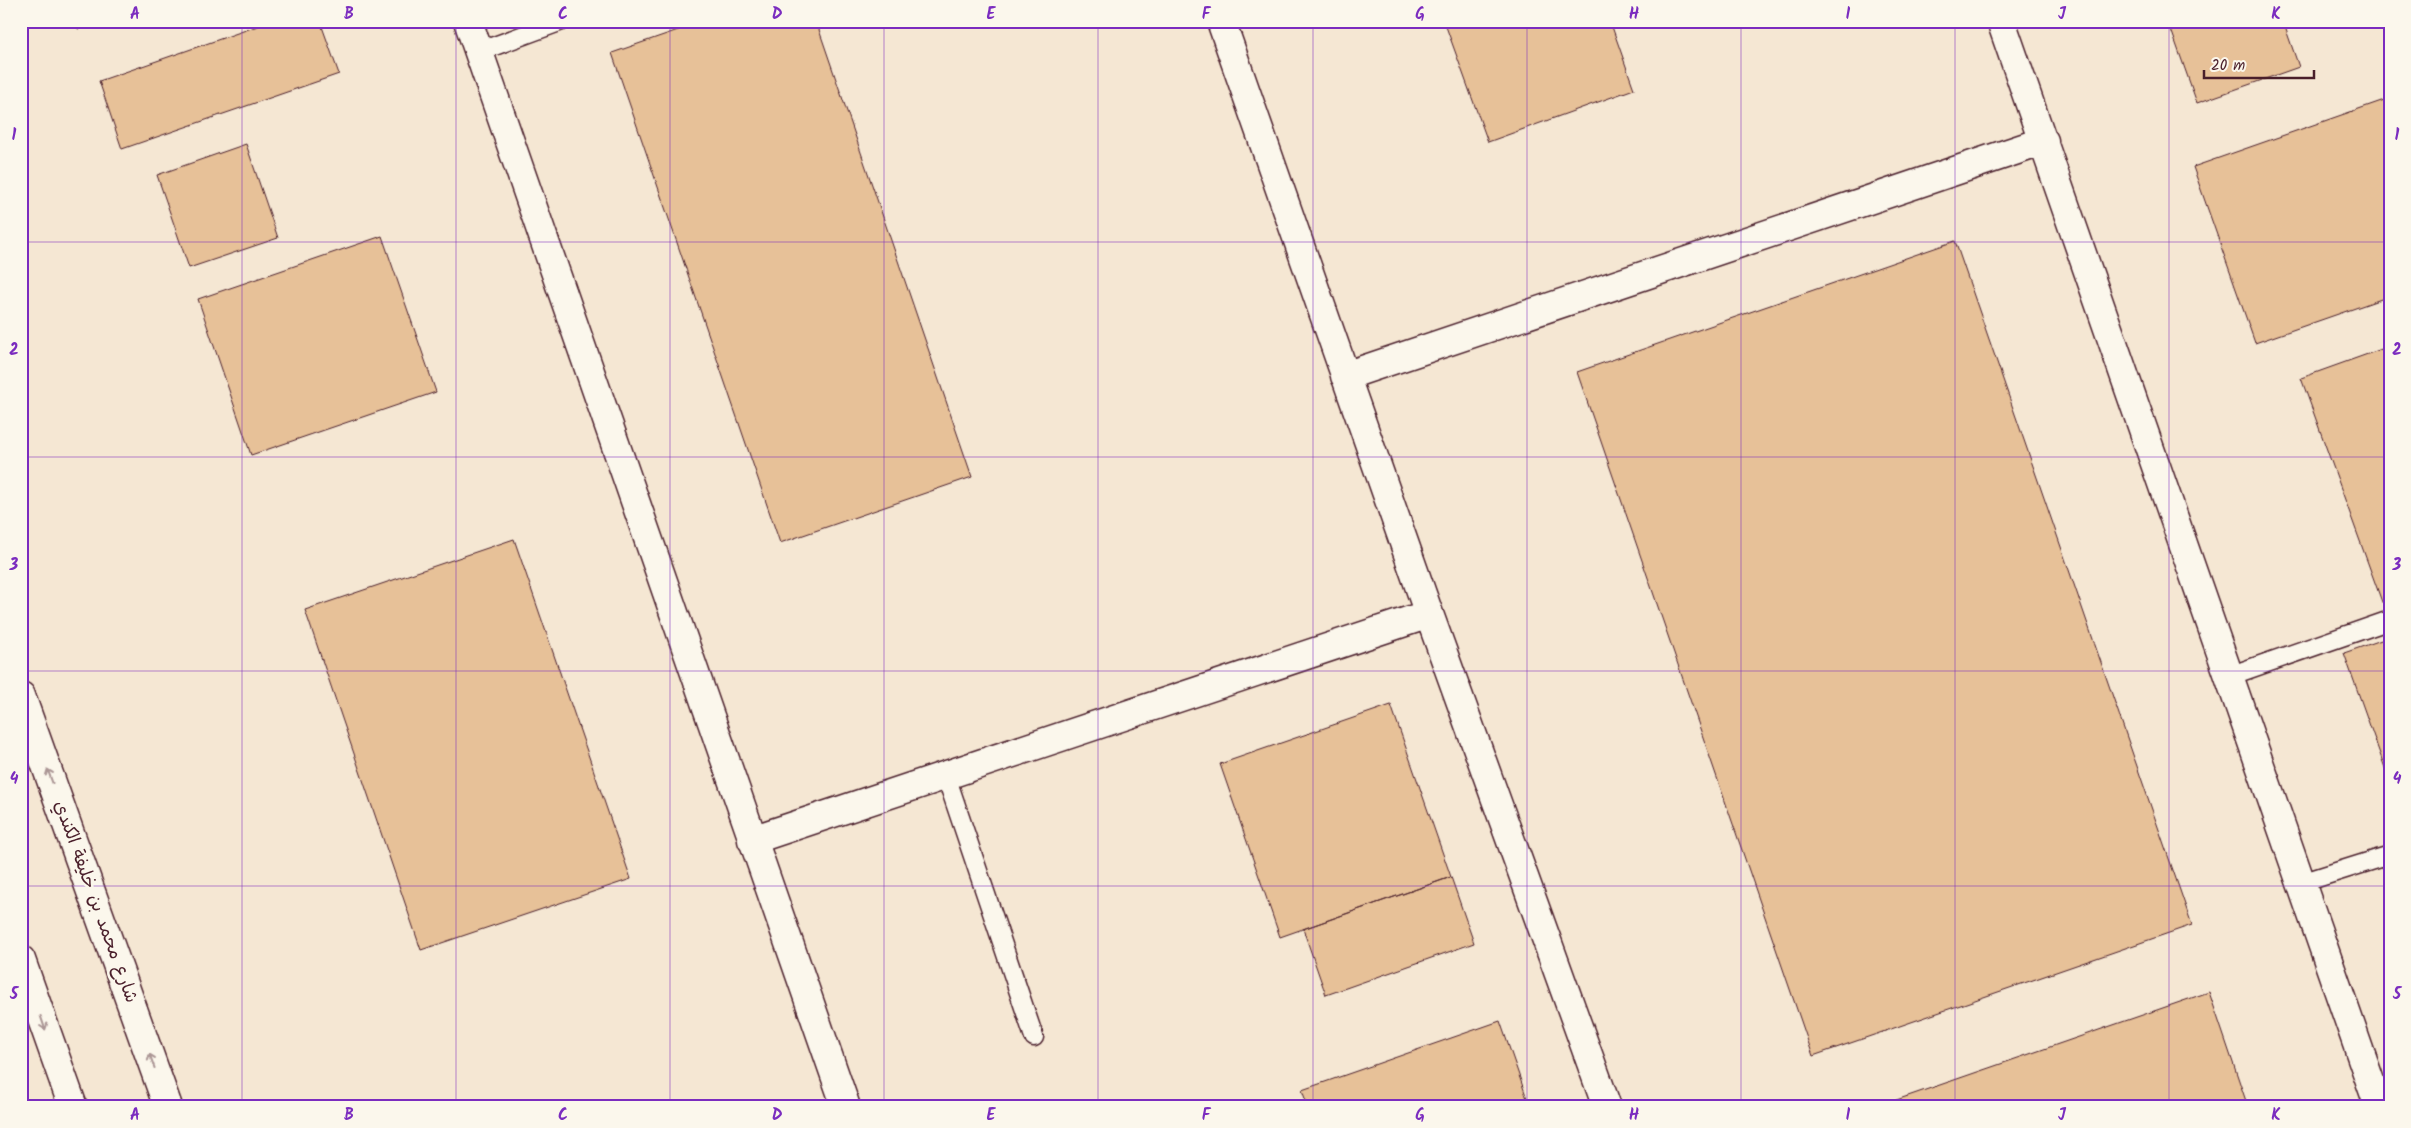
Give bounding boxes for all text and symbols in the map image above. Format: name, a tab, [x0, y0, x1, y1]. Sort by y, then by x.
text: A	[130, 2, 140, 27]
text: B	[344, 2, 354, 27]
text: C	[558, 2, 568, 27]
text: D	[772, 2, 783, 27]
text: E	[987, 2, 997, 27]
text: F	[1202, 2, 1212, 27]
text: G	[1415, 2, 1425, 27]
text: H	[1629, 2, 1639, 27]
text: I	[1846, 2, 1851, 27]
text: J	[2058, 2, 2067, 27]
text: K	[2271, 2, 2281, 27]
scale bar	[2204, 48, 2314, 80]
text: 20 m	[2211, 54, 2245, 78]
text: 1	[12, 123, 17, 148]
text: 1	[2395, 123, 2400, 148]
text: 2	[9, 338, 19, 363]
text: 2	[2392, 338, 2402, 363]
text: 3	[9, 553, 19, 578]
text: 3	[2392, 553, 2402, 578]
text: 4	[10, 767, 19, 792]
text: 4	[2393, 767, 2402, 792]
one-way arrow	[45, 769, 54, 784]
street label: شارع محمد بن خليفة الكندي	[45, 797, 145, 1007]
text: 5	[9, 982, 20, 1007]
text: 5	[2392, 982, 2403, 1007]
one-way arrow	[39, 1014, 48, 1030]
one-way arrow	[147, 1054, 156, 1069]
text: A	[130, 1103, 140, 1128]
text: B	[344, 1103, 354, 1128]
text: C	[558, 1103, 568, 1128]
text: D	[772, 1103, 783, 1128]
text: E	[987, 1103, 997, 1128]
text: F	[1202, 1103, 1212, 1128]
text: G	[1415, 1103, 1425, 1128]
text: H	[1629, 1103, 1639, 1128]
text: I	[1846, 1103, 1851, 1128]
text: J	[2058, 1103, 2067, 1128]
text: K	[2271, 1103, 2281, 1128]

